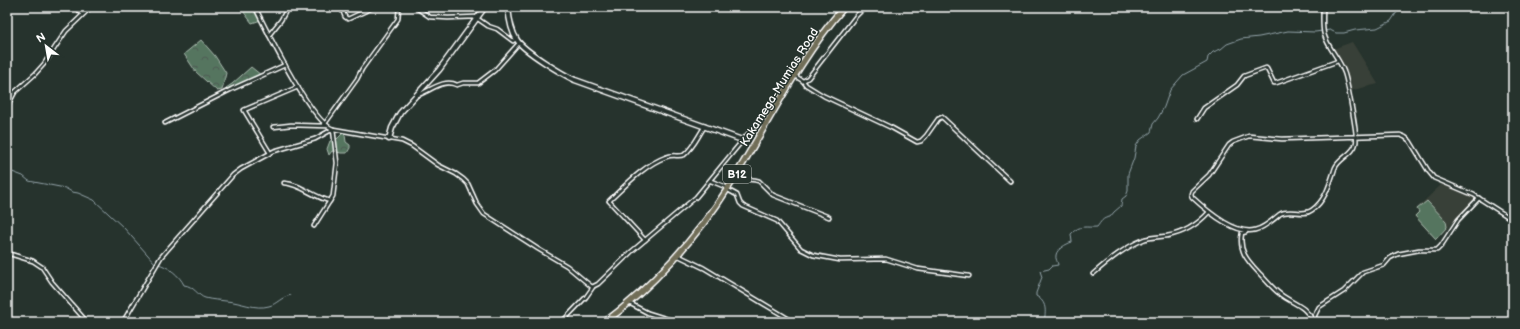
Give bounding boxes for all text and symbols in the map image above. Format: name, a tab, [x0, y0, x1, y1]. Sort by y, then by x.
street label: Kakamega-Mumias Road	[737, 25, 822, 149]
north arrow	[26, 26, 66, 66]
text: N	[34, 30, 48, 46]
road number: B12	[723, 165, 751, 183]

